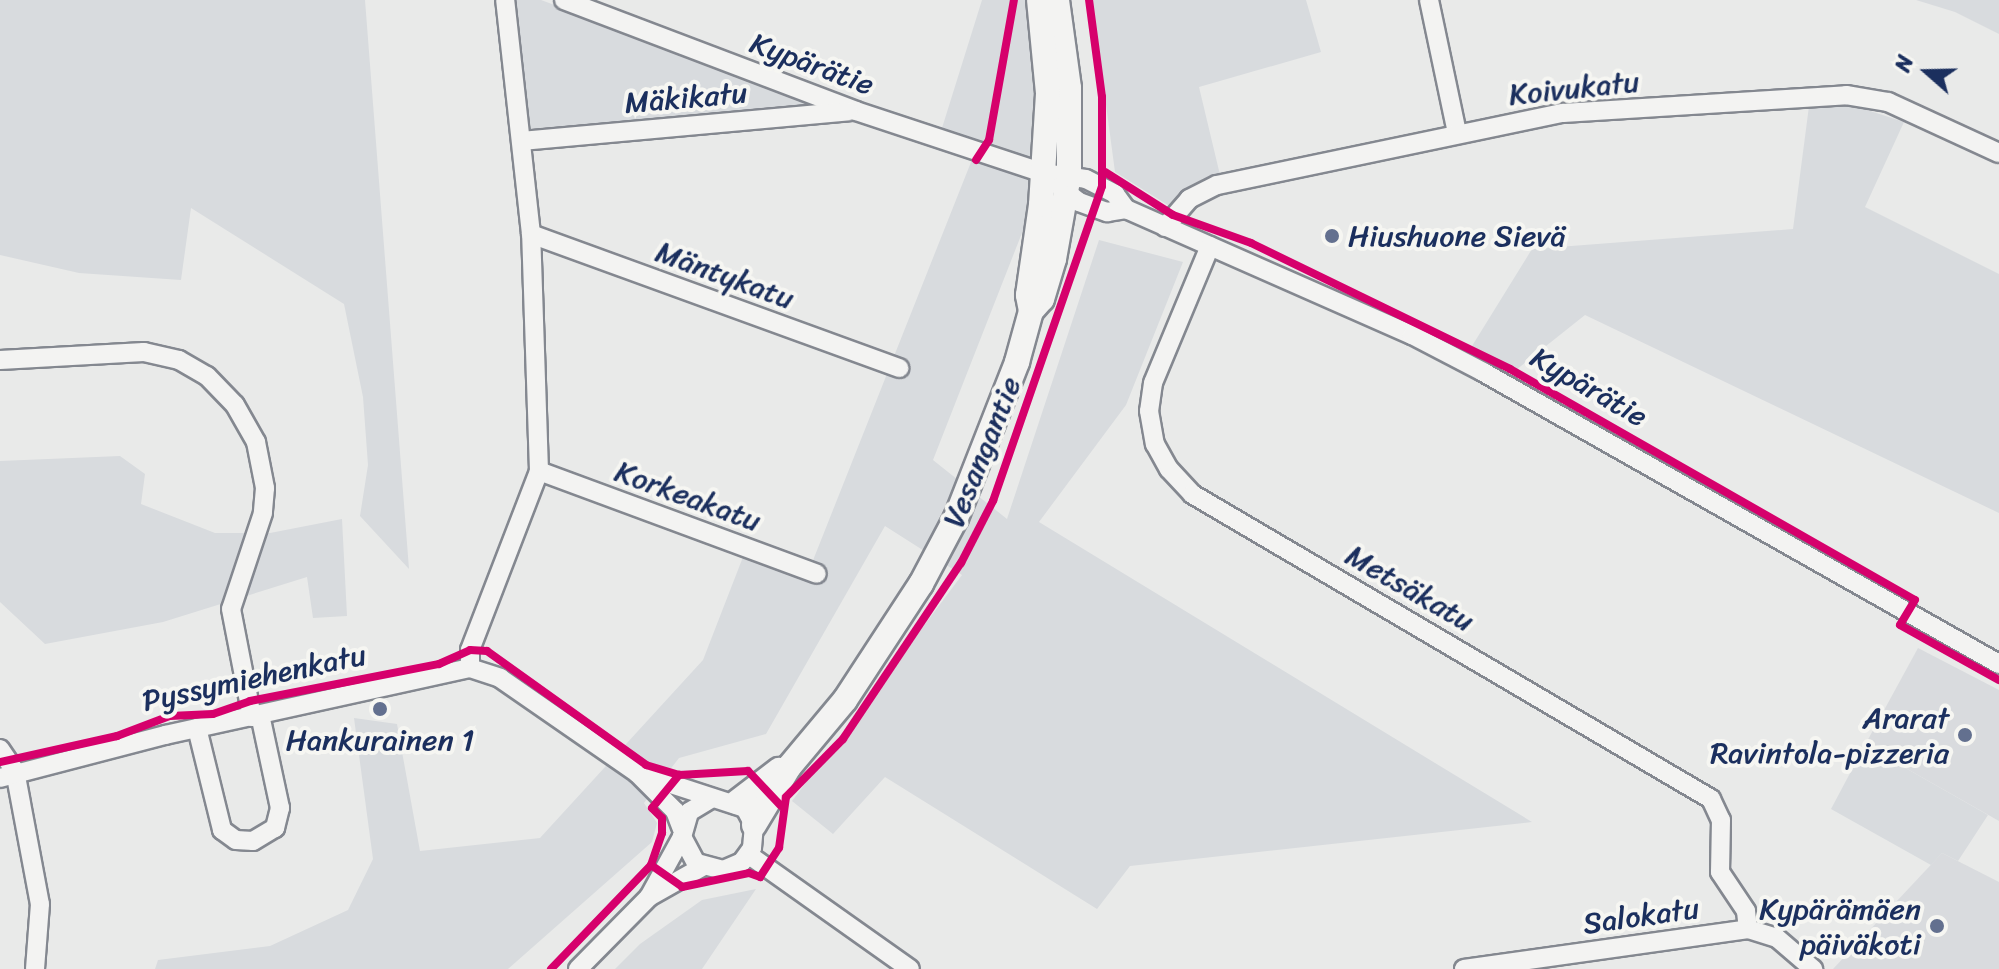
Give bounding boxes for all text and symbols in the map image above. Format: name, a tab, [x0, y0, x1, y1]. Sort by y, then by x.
street label: Kypärätie	[745, 25, 879, 103]
north arrow	[1887, 32, 1967, 112]
text: N	[1883, 50, 1925, 77]
street label: Koivukatu	[1507, 63, 1641, 113]
street label: Mäkikatu	[623, 75, 749, 121]
place label: Hiushuone Sievä	[1348, 218, 1565, 254]
marker: Hiushuone Sievä	[1323, 227, 1341, 245]
street label: Mäntykatu	[651, 233, 799, 317]
street label: Kypärätie	[1524, 339, 1654, 435]
street label: Vesangantie	[936, 372, 1028, 532]
street label: Korkeakatu	[610, 453, 766, 539]
street label: Metsäkatu	[1339, 537, 1481, 639]
street label: Pyssymiehenkatu	[139, 637, 369, 719]
marker: Hankurainen 1	[371, 700, 389, 718]
place label: Ararat Ravintola-pizzeria	[1710, 700, 1949, 770]
place label: Hankurainen 1	[286, 722, 474, 758]
marker: Ararat Ravintola-pizzeria	[1956, 726, 1974, 744]
street label: Salokatu	[1581, 890, 1701, 942]
place label: Kypärämäen päiväkoti	[1759, 891, 1921, 962]
marker: Kypärämäen päiväkoti	[1928, 917, 1946, 935]

